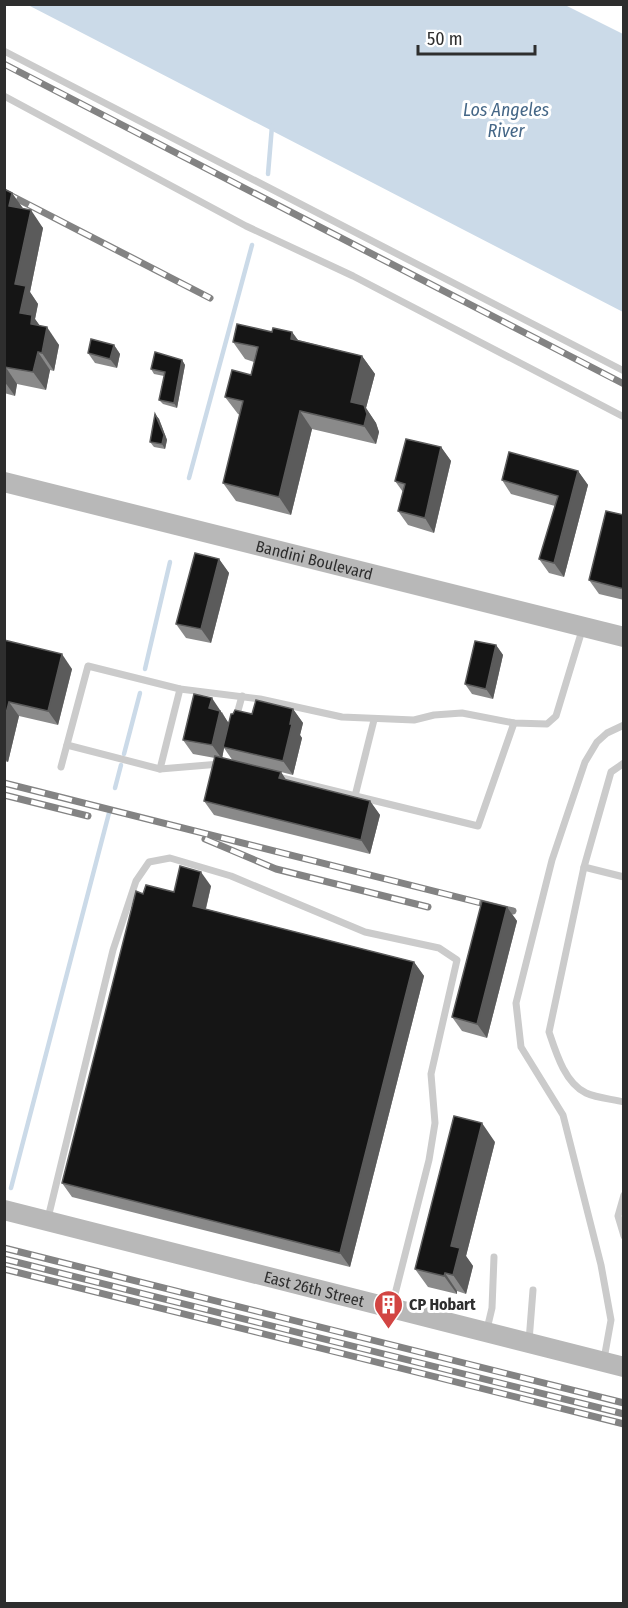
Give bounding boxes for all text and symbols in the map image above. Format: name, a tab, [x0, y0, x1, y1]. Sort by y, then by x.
scale bar	[418, 18, 535, 56]
text: 50 m	[427, 28, 463, 50]
water label: Los Angeles River	[463, 99, 549, 142]
street label: Bandini Boulevard	[254, 536, 375, 583]
street label: East 26th Street	[262, 1267, 367, 1311]
building icon: CP Hobart	[372, 1288, 404, 1330]
place label: CP Hobart	[409, 1295, 476, 1314]

